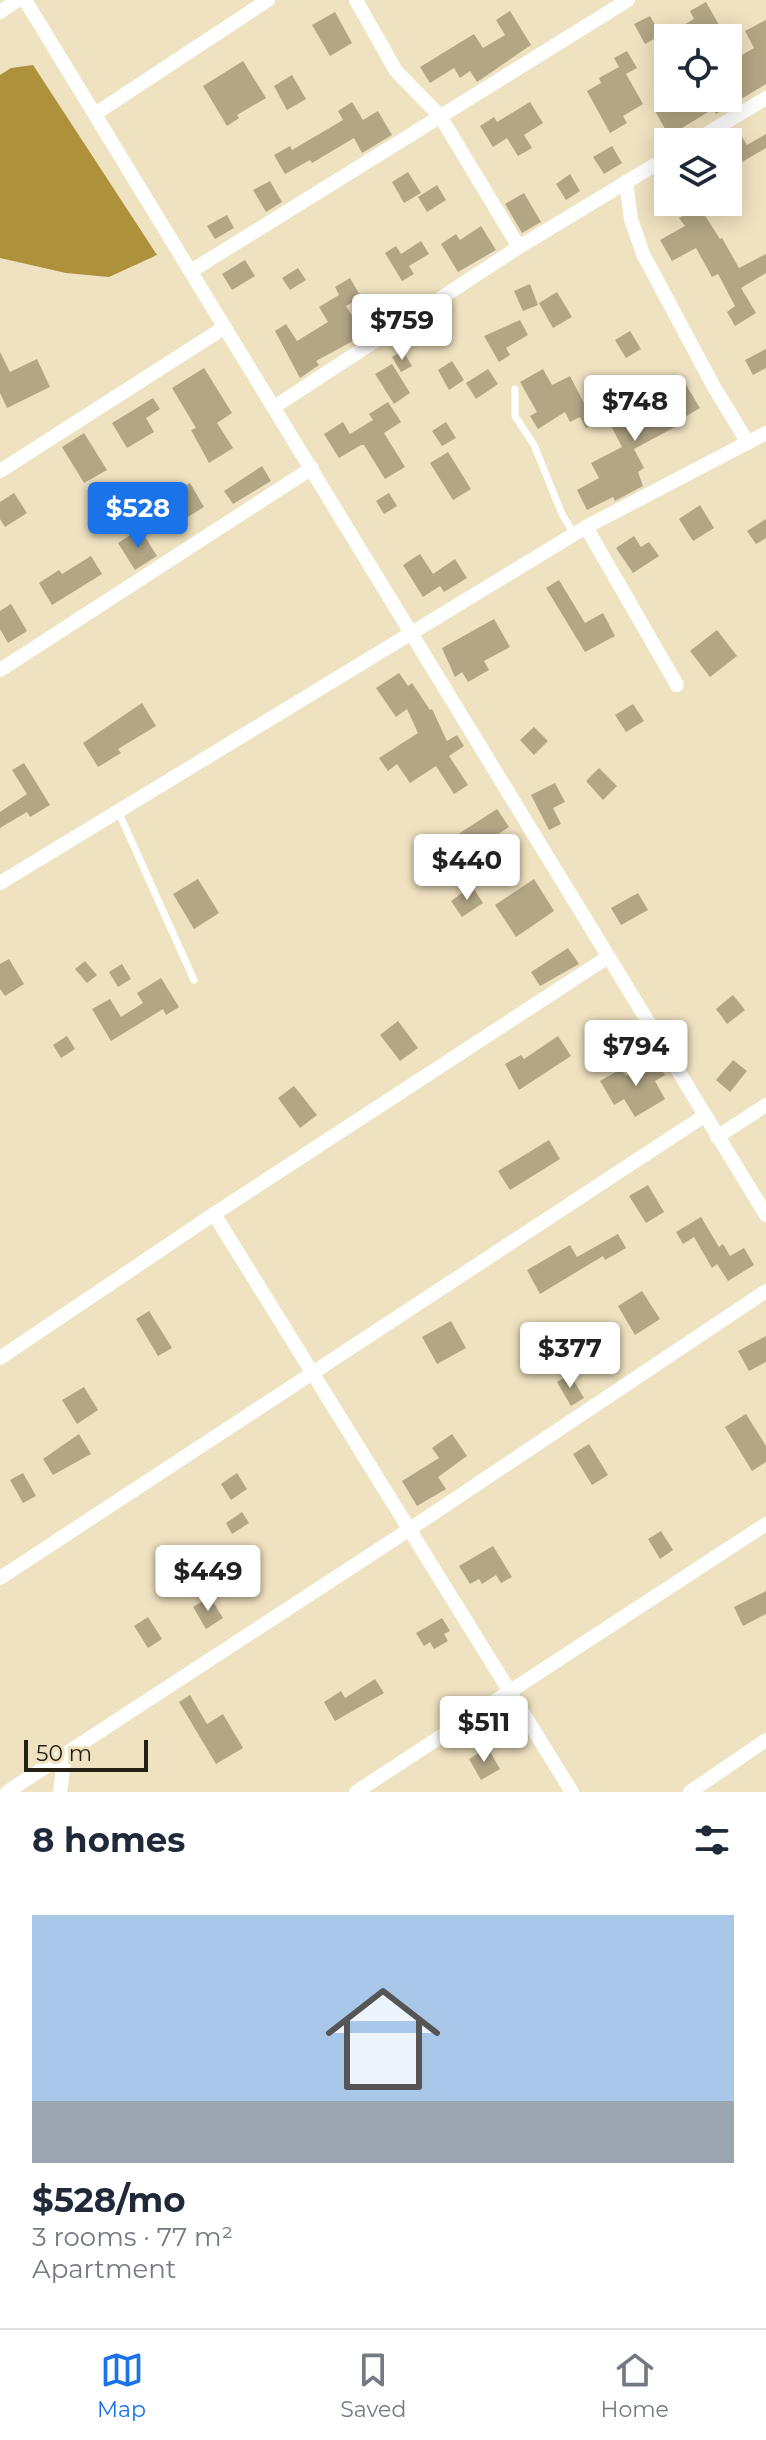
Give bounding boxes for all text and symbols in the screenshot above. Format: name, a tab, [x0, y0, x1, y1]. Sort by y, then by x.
map controls	[654, 24, 742, 216]
button: locate	[654, 24, 742, 112]
button: layers	[654, 128, 742, 216]
pin: $759	[355, 294, 449, 362]
text: $759	[370, 304, 434, 336]
pin: $748	[588, 375, 682, 443]
text: $748	[602, 385, 668, 417]
pin: $528	[91, 482, 185, 550]
text: $528	[106, 492, 170, 524]
pin: $440	[420, 834, 514, 902]
text: $440	[432, 844, 502, 876]
pin: $794	[589, 1020, 683, 1088]
text: $794	[603, 1030, 669, 1062]
pin: $377	[523, 1322, 617, 1390]
text: $377	[538, 1332, 602, 1364]
pin: $449	[161, 1545, 255, 1613]
text: $449	[173, 1555, 243, 1587]
pin: $511	[437, 1696, 531, 1764]
text: $511	[458, 1706, 510, 1738]
scale bar	[24, 1736, 148, 1772]
text: 50 m	[36, 1740, 92, 1767]
icon: filters	[690, 1818, 734, 1862]
text: 8 homes	[32, 1819, 185, 1861]
icon: home	[311, 1967, 455, 2111]
text: $528/mo	[32, 2179, 186, 2221]
text: 3 rooms · 77 m²	[32, 2221, 233, 2253]
text: Apartment	[32, 2253, 176, 2285]
tab: Map	[97, 2348, 146, 2423]
tab: Saved	[340, 2348, 406, 2423]
tab: Home	[601, 2348, 669, 2423]

